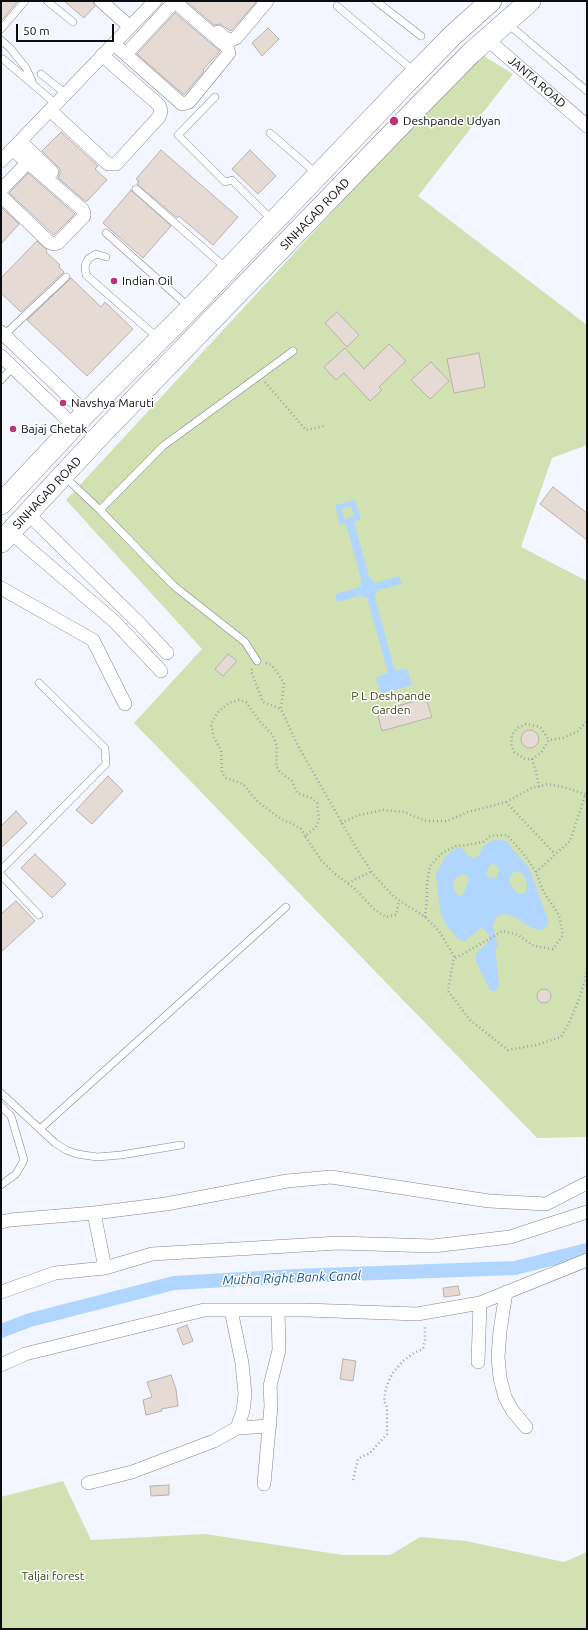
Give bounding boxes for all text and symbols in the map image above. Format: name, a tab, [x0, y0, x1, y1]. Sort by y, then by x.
scale bar	[18, 16, 116, 42]
text: 50 m	[23, 24, 50, 37]
street label: JANTA ROAD	[505, 53, 569, 111]
place label: Deshpande Udyan	[403, 114, 501, 128]
marker: Deshpande Udyan	[388, 115, 400, 127]
street label: SINHAGAD ROAD	[277, 175, 353, 253]
place label: Indian Oil	[122, 274, 173, 288]
marker: Indian Oil	[109, 276, 119, 286]
place label: Navshya Maruti	[71, 396, 154, 410]
marker: Navshya Maruti	[58, 398, 68, 408]
place label: Bajaj Chetak	[21, 422, 87, 436]
marker: Bajaj Chetak	[8, 424, 18, 434]
street label: SINHAGAD ROAD	[10, 454, 84, 532]
park label: P L Deshpande Garden	[351, 689, 431, 717]
water label: Mutha Right Bank Canal	[222, 1268, 362, 1288]
park label: Taljai forest	[22, 1569, 84, 1583]

